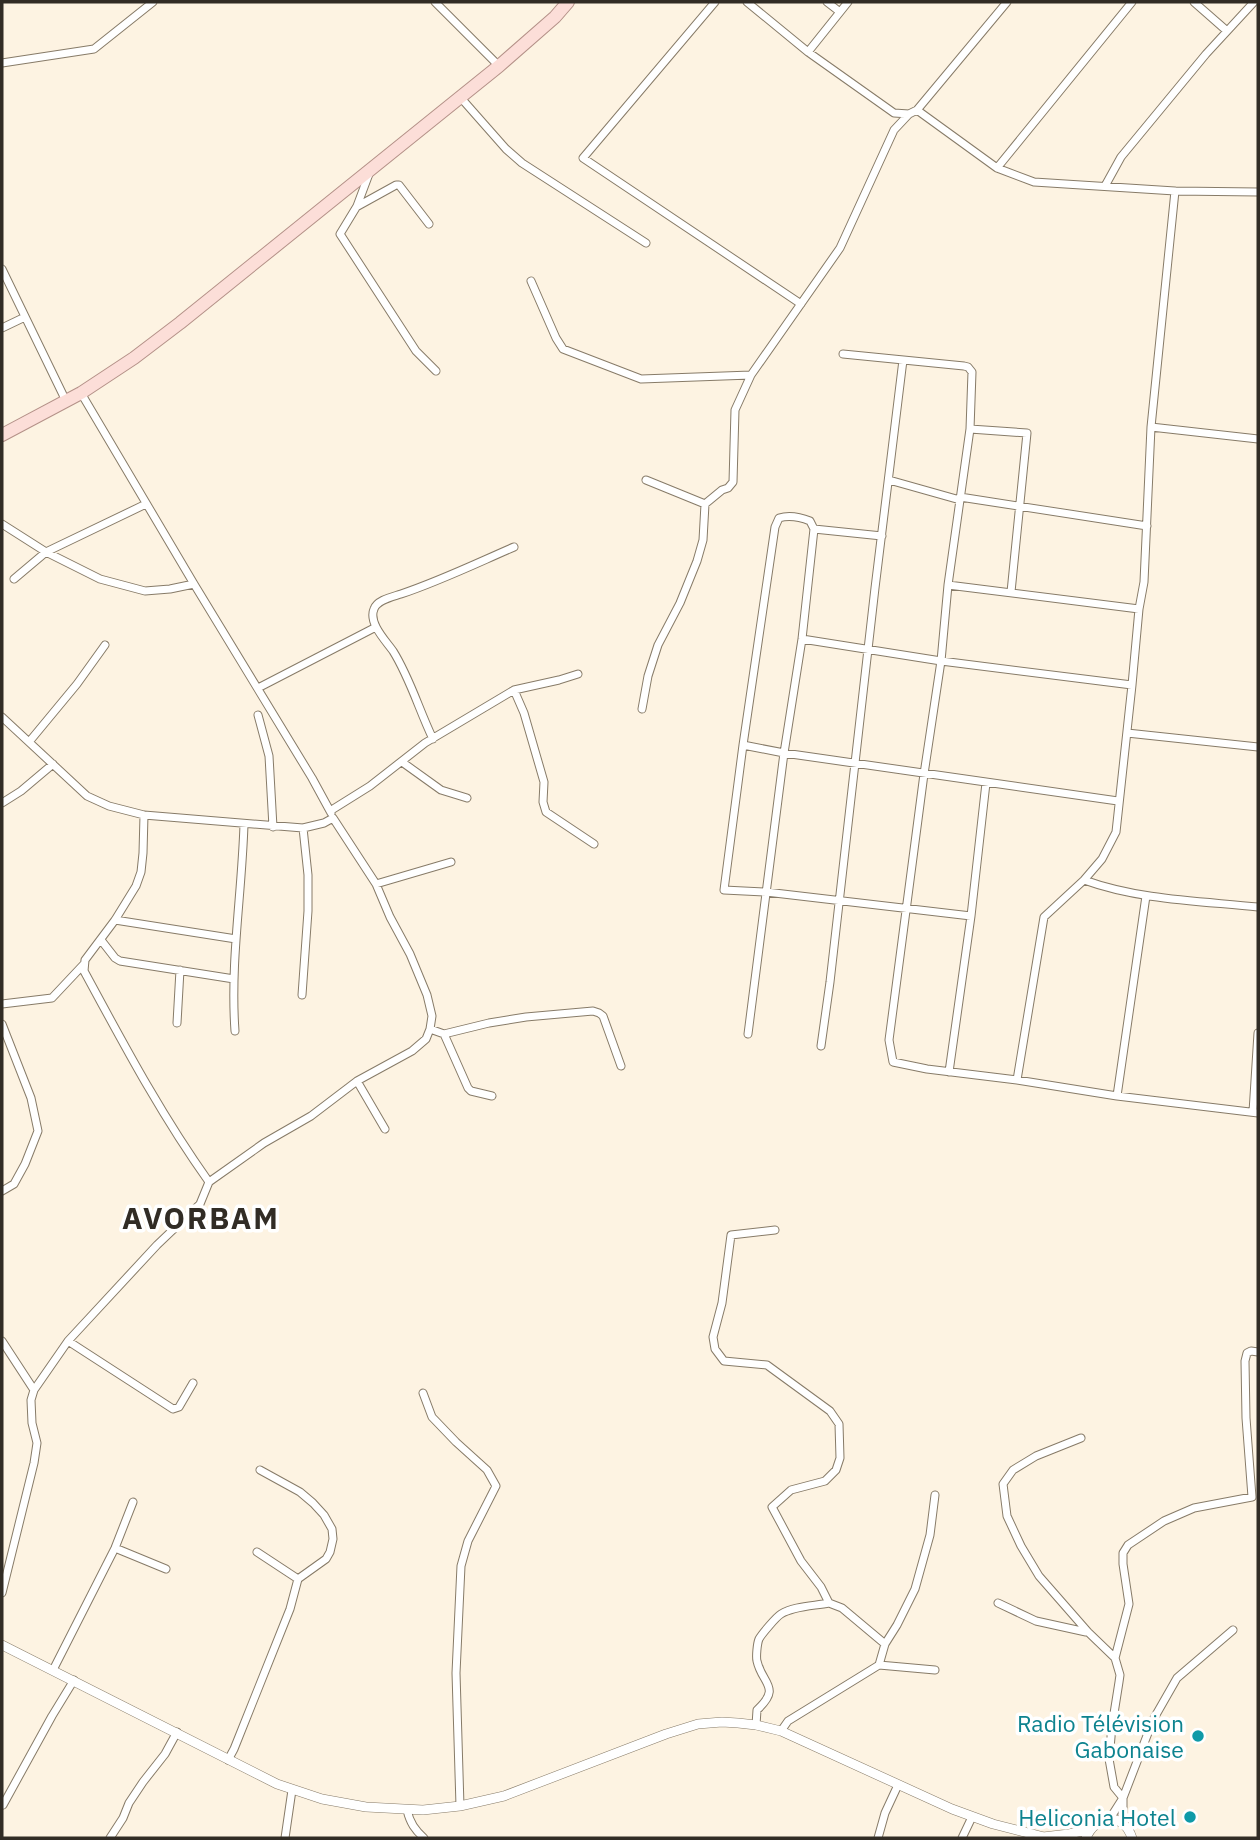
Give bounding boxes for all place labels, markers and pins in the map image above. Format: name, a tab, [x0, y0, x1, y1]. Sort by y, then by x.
place label: Radio Télévision Gabonaise	[1017, 1708, 1184, 1764]
marker: Radio Télévision Gabonaise	[1190, 1728, 1206, 1744]
place label: Heliconia Hotel	[1018, 1802, 1176, 1832]
marker: Heliconia Hotel	[1182, 1809, 1198, 1825]

